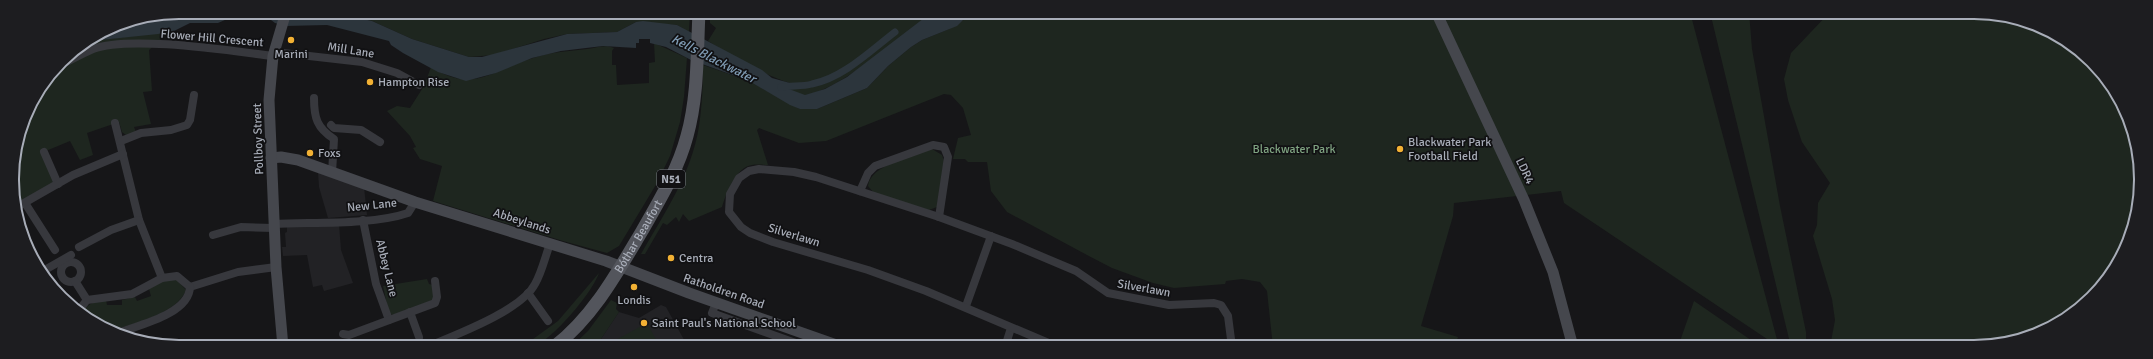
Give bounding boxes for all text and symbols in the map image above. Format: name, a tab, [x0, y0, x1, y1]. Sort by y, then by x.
street label: Flower Hill Crescent	[160, 27, 264, 50]
water label: Kells Blackwater	[669, 31, 760, 88]
marker: Marini	[286, 35, 296, 45]
street label: Mill Lane	[326, 39, 375, 62]
place label: Marini	[274, 47, 308, 62]
place label: Hampton Rise	[378, 75, 449, 90]
marker: Hampton Rise	[365, 77, 375, 87]
street label: Pollboy Street	[250, 103, 267, 175]
place label: Blackwater Park Football Field	[1408, 135, 1491, 164]
park label: Blackwater Park	[1252, 142, 1336, 157]
marker: Blackwater Park Football Field	[1395, 144, 1405, 154]
place label: Foxs	[318, 146, 341, 161]
marker: Foxs	[305, 148, 315, 158]
street label: LDR4	[1512, 156, 1537, 187]
road number: N51	[657, 170, 685, 188]
street label: New Lane	[346, 195, 398, 216]
street label: Bóthar Beaufort	[612, 198, 666, 276]
street label: Abbeylands	[491, 205, 552, 238]
street label: Silverlawn	[766, 220, 822, 251]
street label: Abbey Lane	[372, 238, 401, 299]
place label: Centra	[679, 251, 713, 266]
marker: Centra	[666, 253, 676, 263]
street label: Ratholdren Road	[681, 271, 766, 312]
street label: Silverlawn	[1116, 276, 1172, 301]
marker: Londis	[629, 282, 639, 292]
place label: Londis	[617, 293, 651, 308]
place label: Saint Paul's National School	[652, 316, 796, 331]
marker: Saint Paul's National School	[639, 318, 649, 328]

